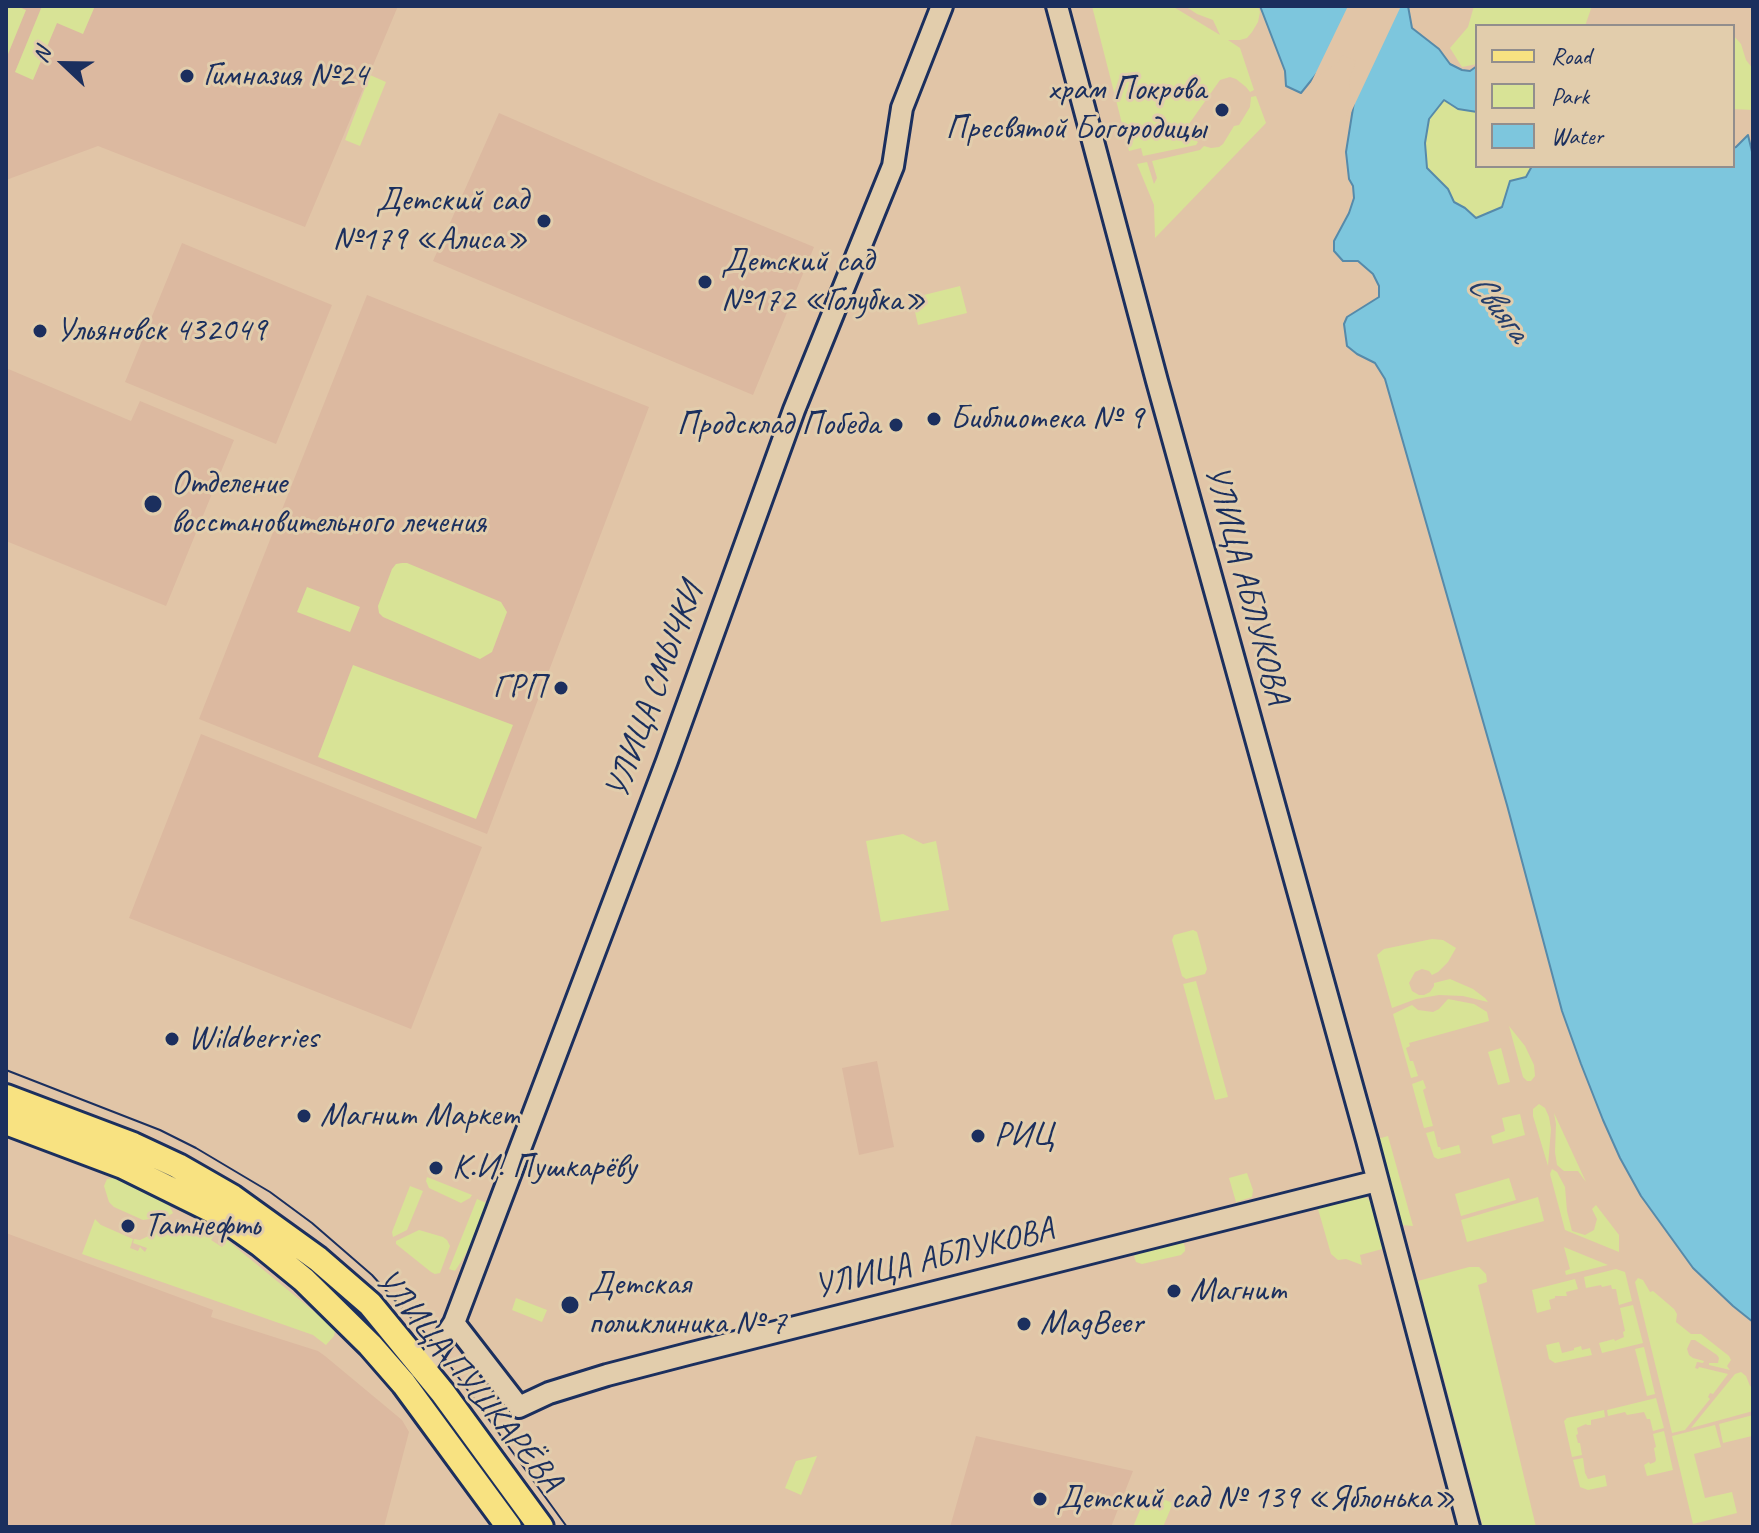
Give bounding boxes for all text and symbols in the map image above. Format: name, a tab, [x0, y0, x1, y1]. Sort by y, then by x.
north arrow	[24, 24, 104, 104]
legend	[1475, 24, 1735, 168]
text: Road	[1551, 41, 1591, 71]
text: N	[26, 43, 57, 67]
place label: Гимназия №24	[203, 56, 368, 96]
marker: Гимназия №24	[178, 67, 196, 85]
place label: храм Покрова Пресвятой Богородицы	[946, 70, 1206, 150]
text: Park	[1551, 81, 1589, 111]
marker: храм Покрова Пресвятой Богородицы	[1213, 101, 1231, 119]
text: Water	[1551, 121, 1603, 151]
place label: Детский сад №179 «Алиса»	[333, 181, 528, 260]
marker: Детский сад №179 «Алиса»	[535, 212, 553, 230]
place label: Детский сад №172 «Голубка»	[721, 242, 926, 322]
water label: Свияга	[1458, 265, 1538, 351]
marker: Детский сад №172 «Голубка»	[696, 273, 714, 291]
place label: Ульяновск 432049	[56, 311, 266, 351]
marker: Ульяновск 432049	[31, 322, 49, 340]
place label: Библиотека № 9	[950, 399, 1144, 439]
place label: Продсклад Победа	[677, 405, 880, 445]
marker: Библиотека № 9	[925, 410, 943, 428]
marker: Продсклад Победа	[887, 416, 905, 434]
street label: УЛИЦА АБЛУКОВА	[1195, 461, 1297, 709]
place label: Отделение восстановительного лечения	[171, 464, 486, 544]
marker: Отделение восстановительного лечения	[142, 493, 164, 515]
street label: УЛИЦА СМЫЧКИ	[597, 578, 713, 804]
place label: ГРП	[493, 668, 545, 708]
marker: ГРП	[552, 679, 570, 697]
place label: Wildberries	[188, 1019, 318, 1059]
marker: Wildberries	[163, 1030, 181, 1048]
place label: Магнит Маркет	[320, 1096, 520, 1136]
marker: Магнит Маркет	[295, 1107, 313, 1125]
place label: РИЦ	[994, 1116, 1054, 1156]
marker: РИЦ	[969, 1127, 987, 1145]
place label: К.И. Пушкарёву	[452, 1148, 636, 1188]
marker: К.И. Пушкарёву	[427, 1159, 445, 1177]
place label: Татнефть	[144, 1206, 260, 1246]
street label: УЛИЦА АБЛУКОВА	[810, 1210, 1058, 1308]
marker: Татнефть	[119, 1217, 137, 1235]
street label: УЛИЦА ПУШКАРЁВА	[366, 1261, 570, 1501]
place label: Детская поликлиника № 7	[588, 1265, 786, 1344]
place label: Магнит	[1190, 1271, 1287, 1311]
marker: Магнит	[1165, 1282, 1183, 1300]
marker: Детская поликлиника № 7	[559, 1294, 581, 1316]
place label: MagBeer	[1040, 1304, 1143, 1344]
marker: MagBeer	[1015, 1315, 1033, 1333]
place label: Детский сад № 139 «Яблонька»	[1056, 1479, 1455, 1519]
marker: Детский сад № 139 «Яблонька»	[1031, 1490, 1049, 1508]

